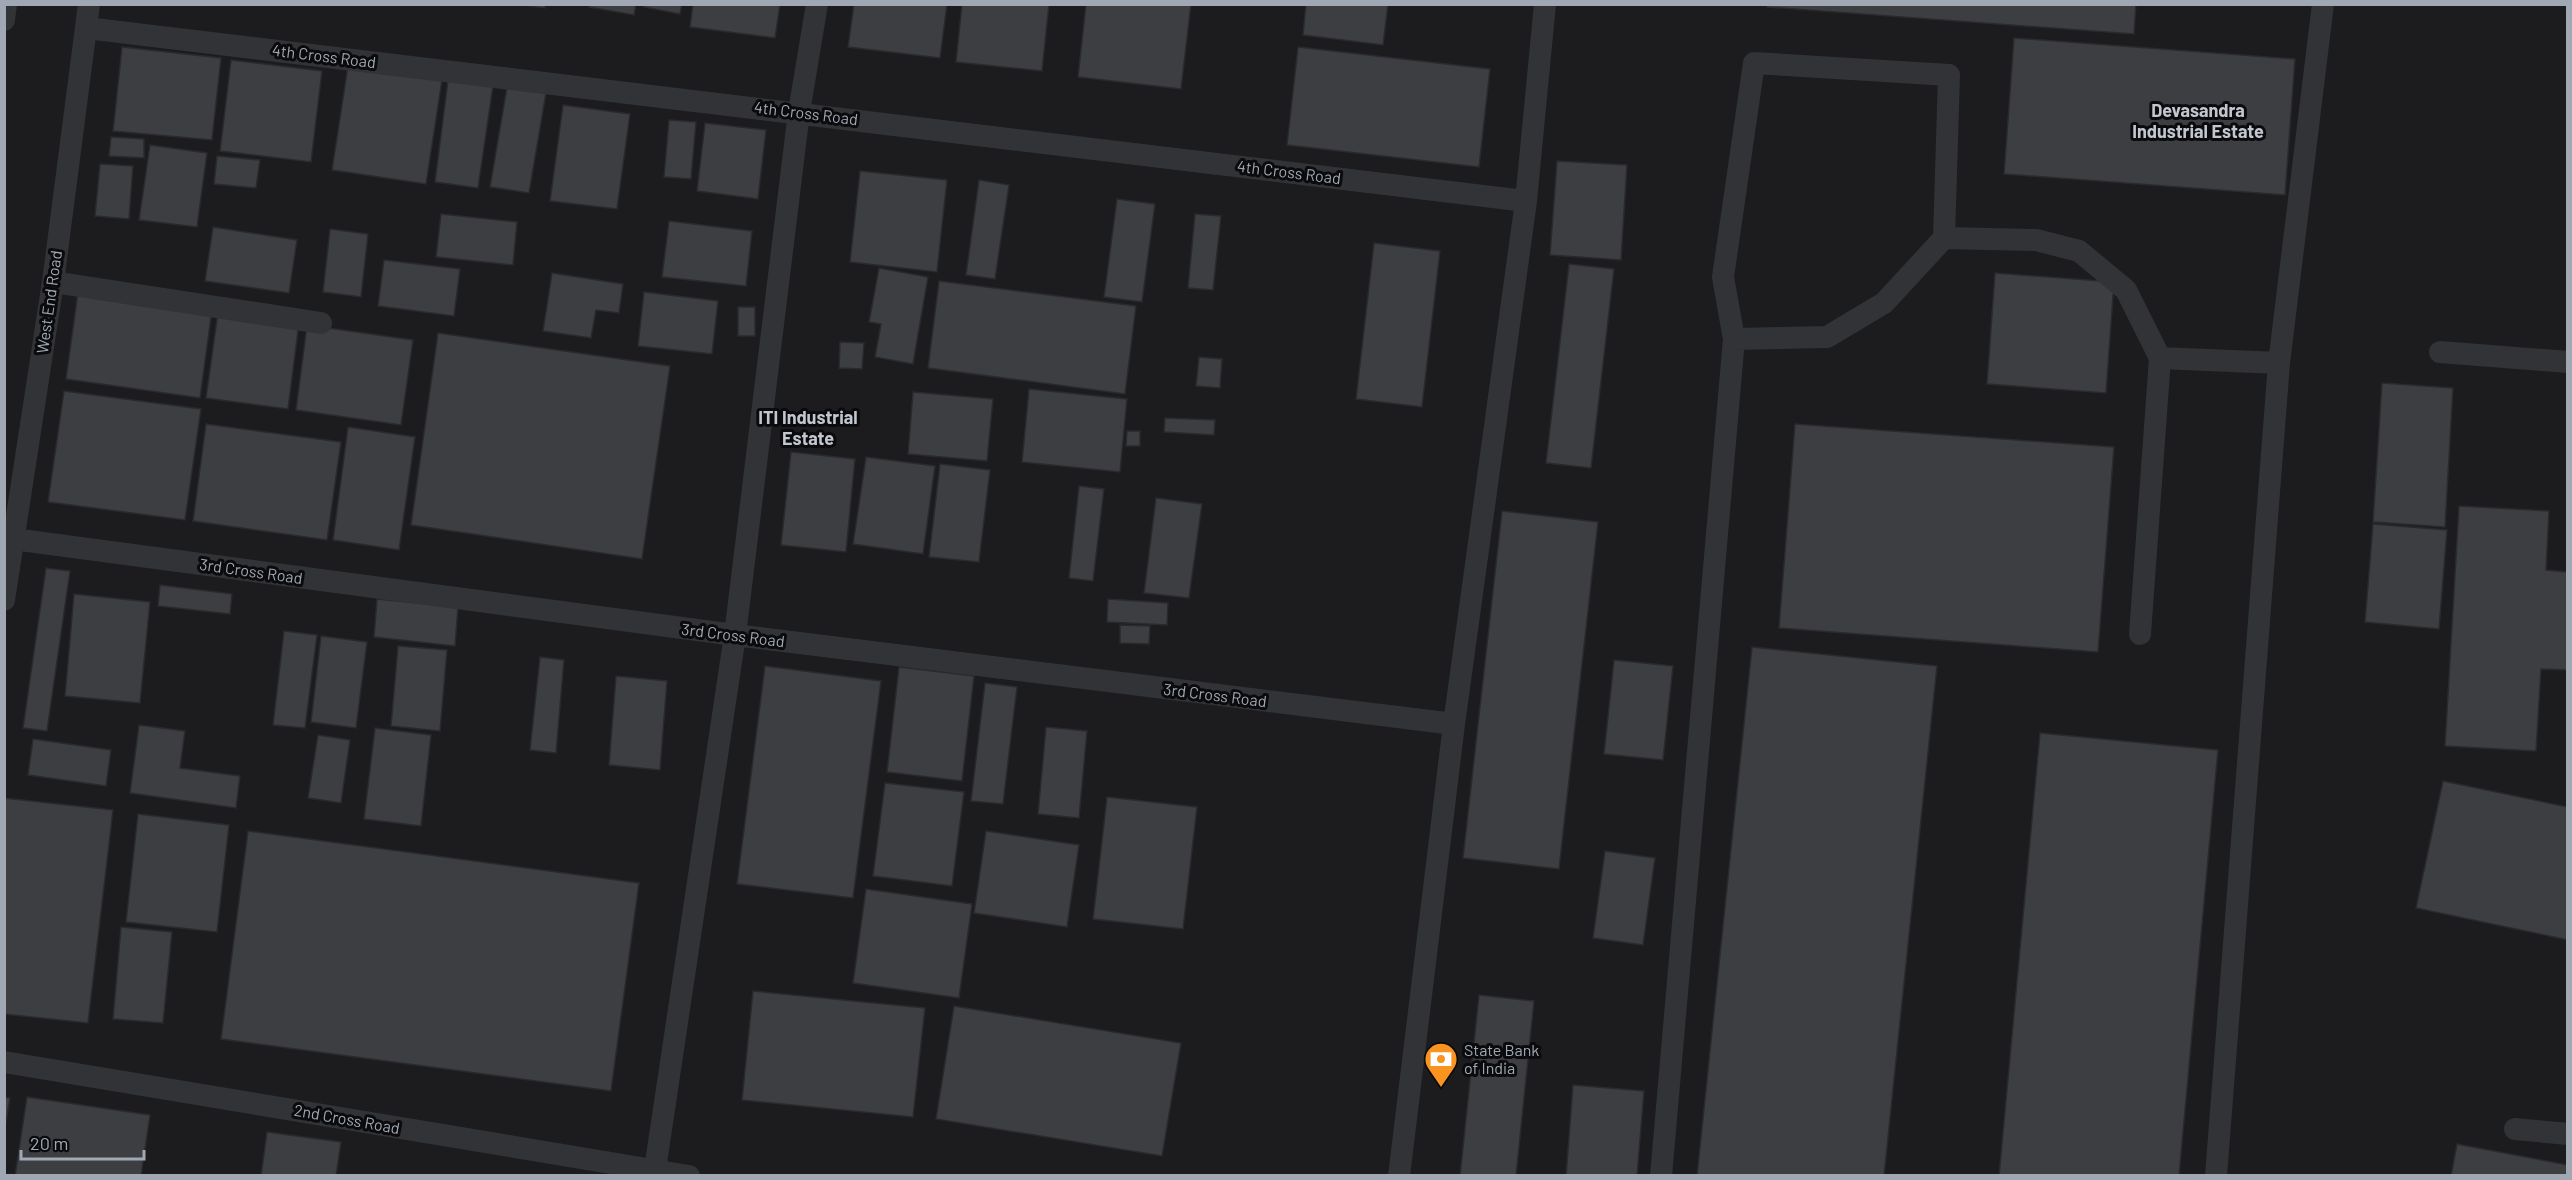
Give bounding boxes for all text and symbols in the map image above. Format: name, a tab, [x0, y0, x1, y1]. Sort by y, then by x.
street label: 4th Cross Road	[271, 40, 377, 71]
street label: 4th Cross Road	[753, 97, 859, 128]
district label: Devasandra Industrial Estate	[2132, 99, 2264, 142]
street label: 4th Cross Road	[1236, 156, 1342, 187]
street label: West End Road	[32, 249, 65, 355]
district label: ITI Industrial Estate	[758, 406, 858, 449]
street label: 3rd Cross Road	[198, 554, 304, 587]
street label: 3rd Cross Road	[680, 619, 786, 650]
street label: 3rd Cross Road	[1162, 679, 1268, 710]
place label: State Bank of India	[1464, 1040, 1539, 1077]
bank icon: State Bank of India	[1423, 1041, 1459, 1088]
street label: 2nd Cross Road	[293, 1100, 401, 1137]
scale bar	[21, 1123, 144, 1161]
text: 20 m	[30, 1132, 68, 1154]

